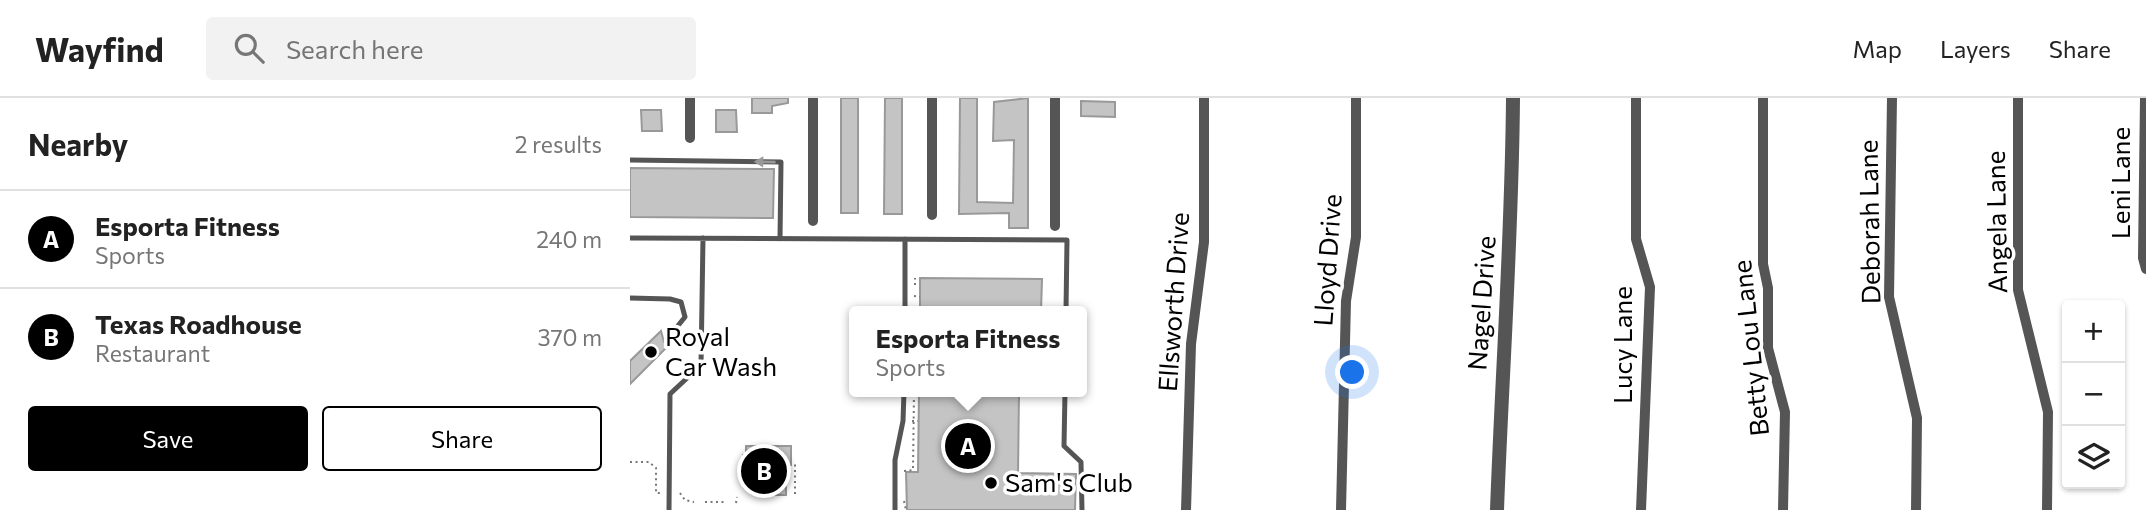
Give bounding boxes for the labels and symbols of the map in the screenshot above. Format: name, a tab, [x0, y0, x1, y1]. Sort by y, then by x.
street label: Leni Lane	[2104, 127, 2135, 239]
street label: Deborah Lane	[1852, 140, 1885, 305]
street label: Angela Lane	[1979, 150, 2012, 294]
one-way arrow	[753, 156, 775, 168]
street label: Lloyd Drive	[1306, 193, 1347, 327]
street label: Ellsworth Drive	[1151, 211, 1194, 393]
street label: Nagel Drive	[1460, 234, 1501, 371]
street label: Betty Lou Lane	[1725, 258, 1774, 438]
street label: Lucy Lane	[1606, 286, 1637, 404]
place label: Royal Car Wash	[665, 320, 777, 381]
marker: Royal Car Wash	[643, 344, 659, 360]
your location	[1335, 355, 1369, 389]
pin: A	[945, 420, 991, 472]
pin: B	[741, 445, 787, 497]
place label: Sam's Club	[1005, 466, 1133, 497]
marker: Sam's Club	[983, 475, 999, 491]

